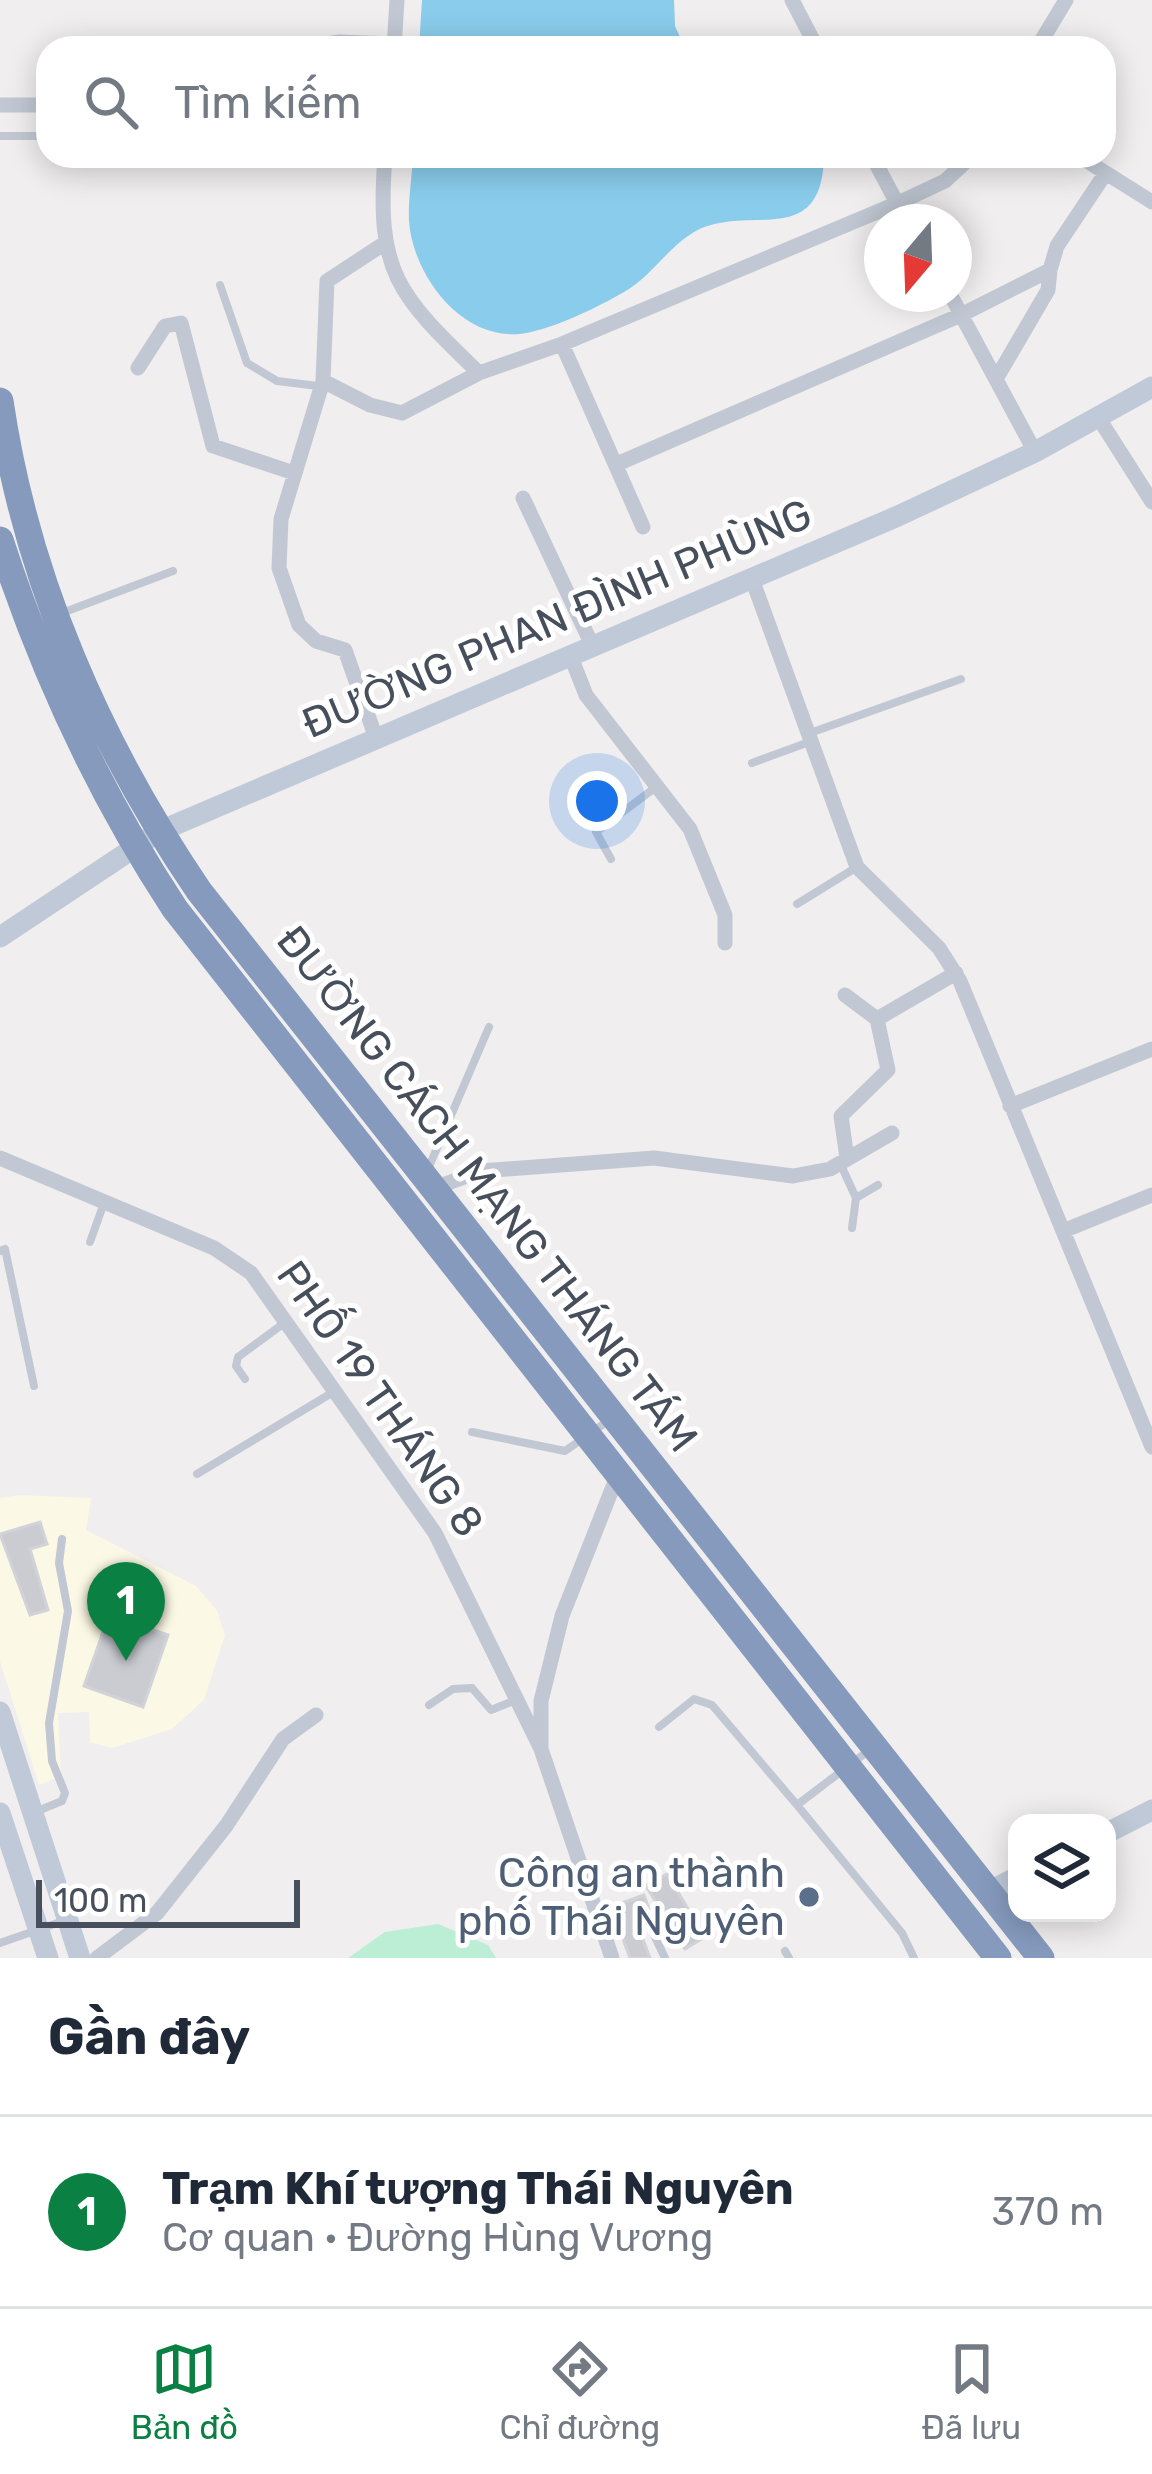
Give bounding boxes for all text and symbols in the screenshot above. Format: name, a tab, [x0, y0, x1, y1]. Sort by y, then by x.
search box	[36, 36, 1116, 168]
icon: search	[78, 69, 144, 135]
text: Tìm kiếm	[174, 76, 362, 129]
north arrow	[864, 204, 972, 312]
street label: ĐƯỜNG PHAN ĐÌNH PHÙNG	[295, 489, 819, 749]
your location	[567, 771, 627, 831]
street label: ĐƯỜNG CÁCH MẠNG THÁNG TÁM	[266, 916, 708, 1462]
street label: PHỐ 19 THÁNG 8	[266, 1248, 499, 1546]
pin: 1	[87, 1562, 165, 1661]
map controls	[1008, 1814, 1116, 1922]
button: layers	[1008, 1814, 1116, 1922]
place label: Công an thành phố Thái Nguyên	[457, 1848, 785, 1946]
scale bar	[36, 1874, 300, 1927]
text: 100 m	[54, 1881, 147, 1920]
marker: Công an thành phố Thái Nguyên	[796, 1884, 822, 1910]
text: Gần đây	[48, 2006, 250, 2067]
text: Trạm Khí tượng Thái Nguyên	[162, 2162, 794, 2215]
text: 1	[77, 2189, 97, 2235]
text: 370 m	[992, 2189, 1104, 2235]
text: Cơ quan · Đường Hùng Vương	[162, 2215, 713, 2261]
tab: Bản đồ	[131, 2336, 238, 2447]
tab: Chỉ đường	[500, 2336, 660, 2447]
tab: Đã lưu	[922, 2336, 1021, 2447]

